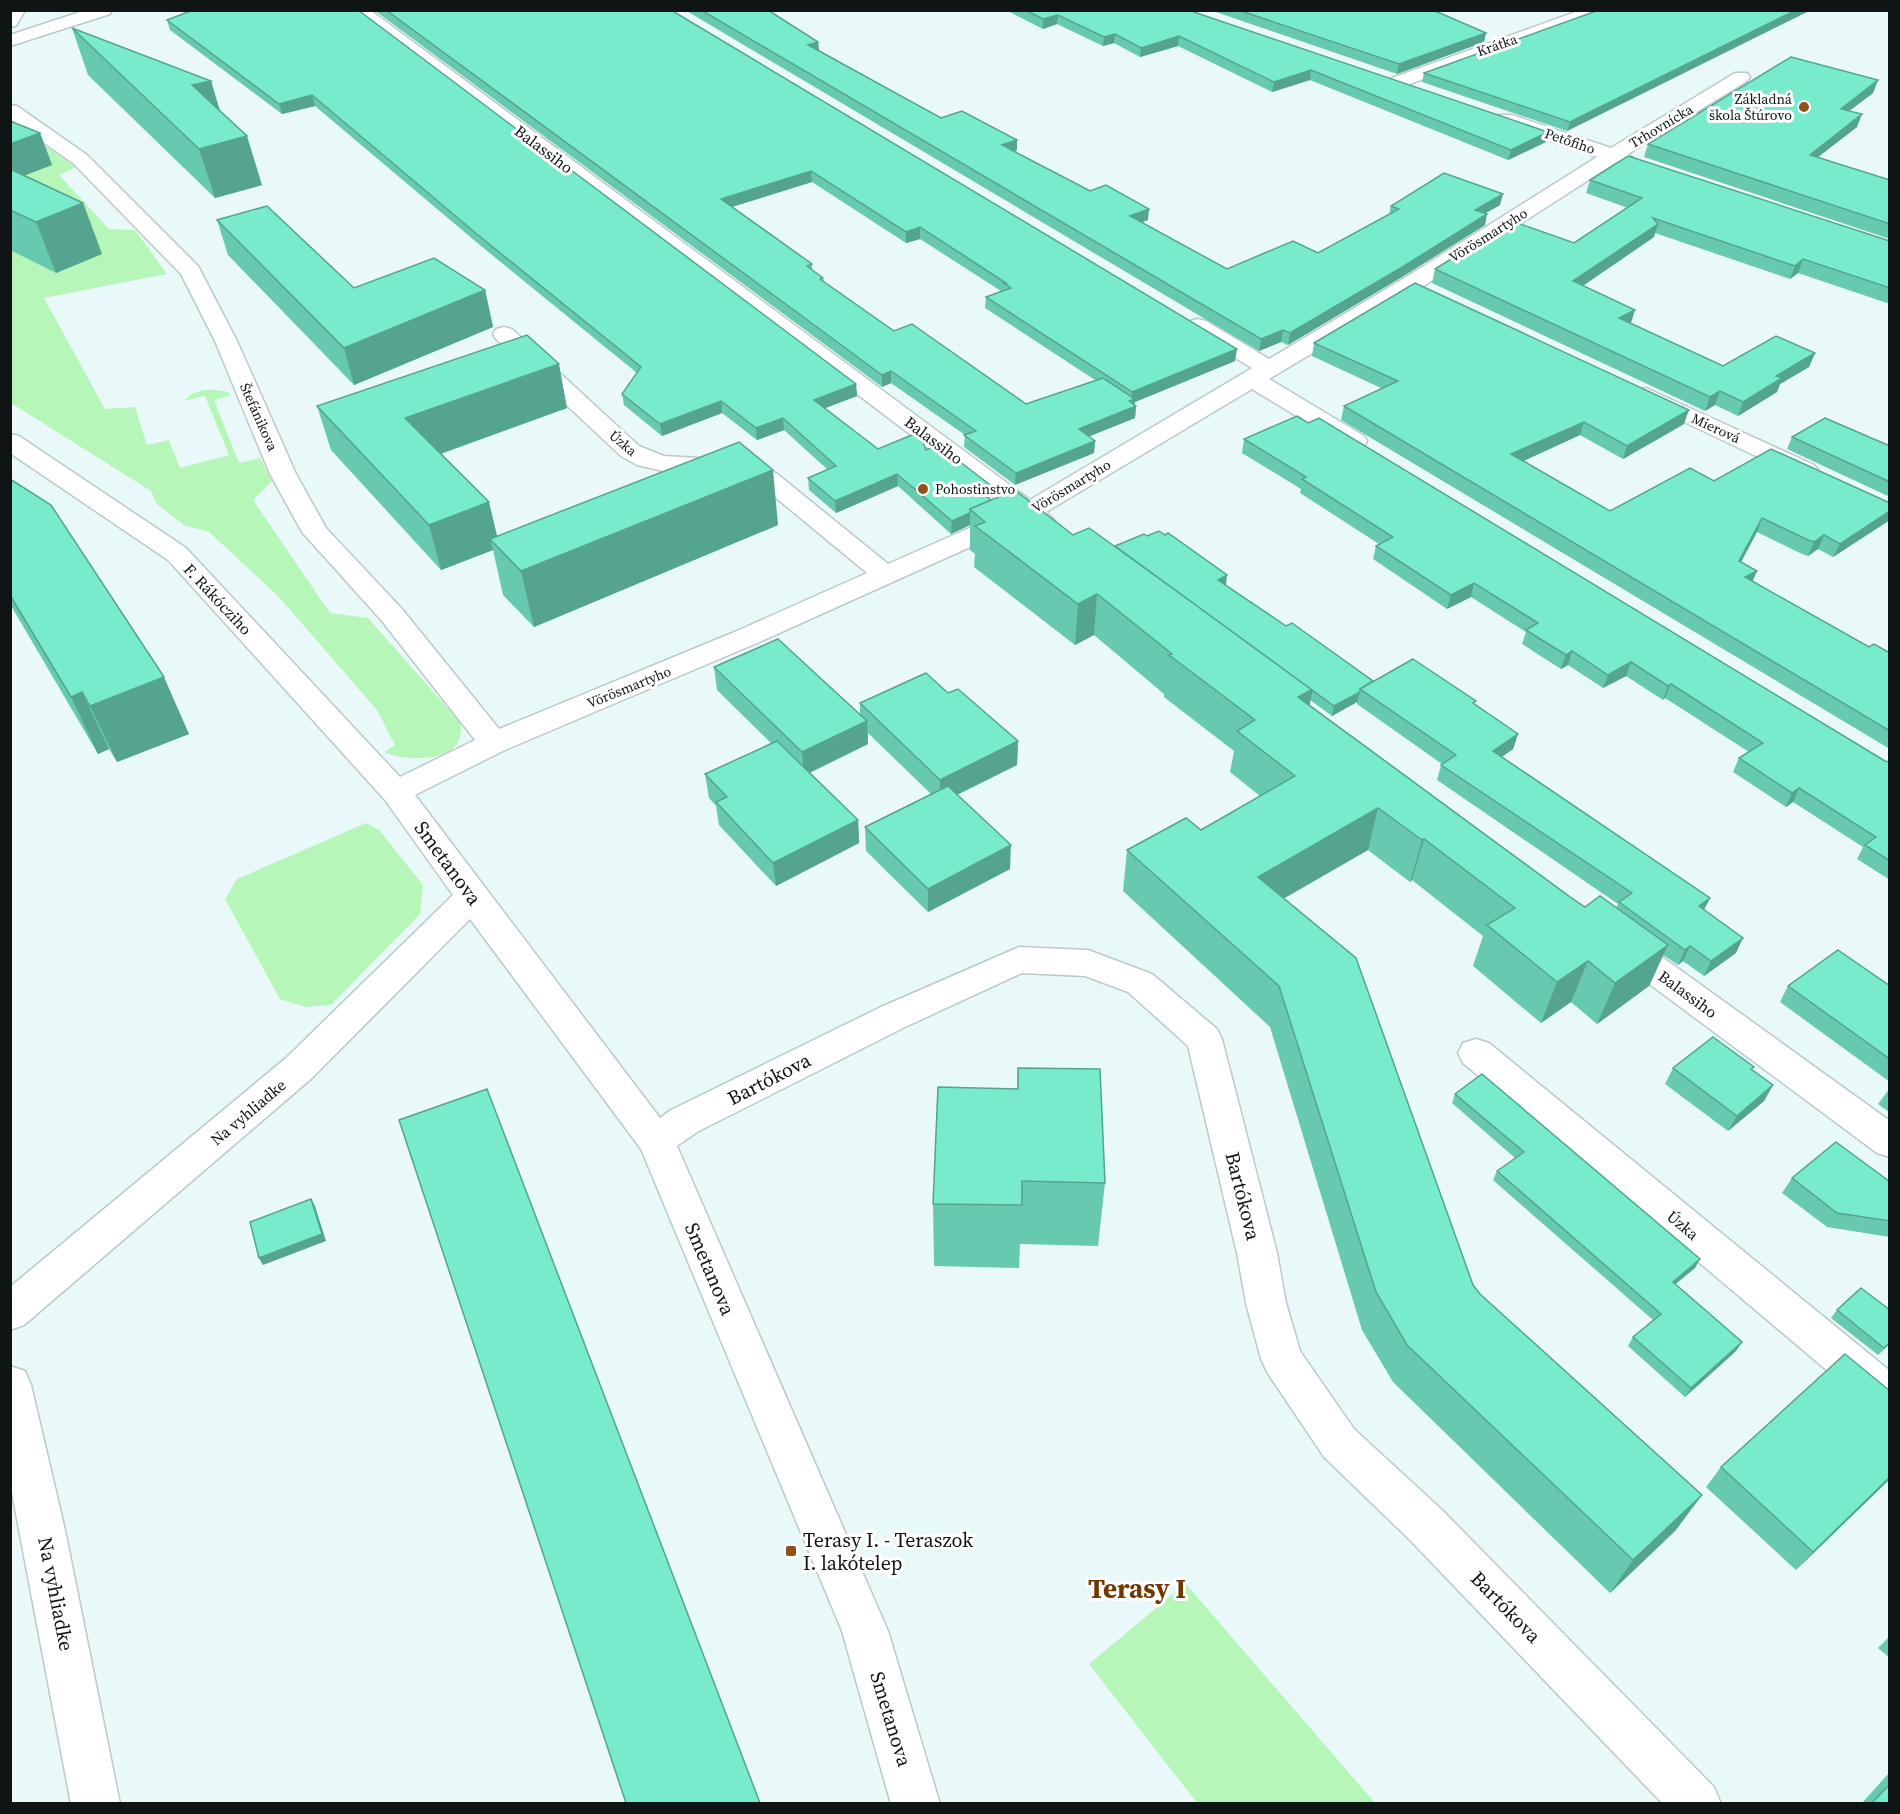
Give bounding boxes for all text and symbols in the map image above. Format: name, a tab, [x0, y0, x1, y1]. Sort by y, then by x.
street label: Krátka	[1474, 28, 1521, 61]
place label: Základná škola Štúrovo	[1709, 89, 1793, 125]
street label: Trhovnícka	[1625, 99, 1697, 153]
marker: Základná škola Štúrovo	[1797, 100, 1811, 114]
street label: Balassiho	[510, 120, 578, 178]
street label: Petőfiho	[1542, 123, 1598, 159]
street label: Vörösmartyho	[1445, 203, 1531, 267]
street label: Štefánikova	[235, 380, 283, 455]
street label: Mierová	[1688, 408, 1744, 448]
street label: Balassiho	[900, 411, 968, 469]
street label: Úzka	[605, 425, 642, 461]
street label: Vörösmartyho	[1028, 454, 1115, 518]
place label: Pohostinstvo	[935, 479, 1015, 499]
marker: Pohostinstvo	[916, 482, 930, 496]
street label: F. Rákócziho	[179, 558, 257, 640]
street label: Vörösmartyho	[584, 661, 674, 713]
street label: Smetanova	[408, 815, 489, 912]
street label: Balassiho	[1654, 965, 1722, 1023]
street label: Bartókova	[722, 1046, 816, 1112]
street label: Na vyhliadke	[205, 1074, 291, 1150]
street label: Bartókova	[1218, 1149, 1268, 1244]
street label: Úzka	[1662, 1205, 1704, 1245]
street label: Smetanova	[678, 1218, 742, 1320]
place label: Terasy I. - Teraszok I. lakótelep	[803, 1526, 973, 1577]
street label: Na vyhliadke	[31, 1535, 81, 1653]
marker: Terasy I. - Teraszok I. lakótelep	[784, 1544, 798, 1558]
street label: Bartókova	[1465, 1565, 1548, 1650]
district label: Terasy I	[1088, 1570, 1186, 1607]
street label: Smetanova	[863, 1668, 919, 1771]

